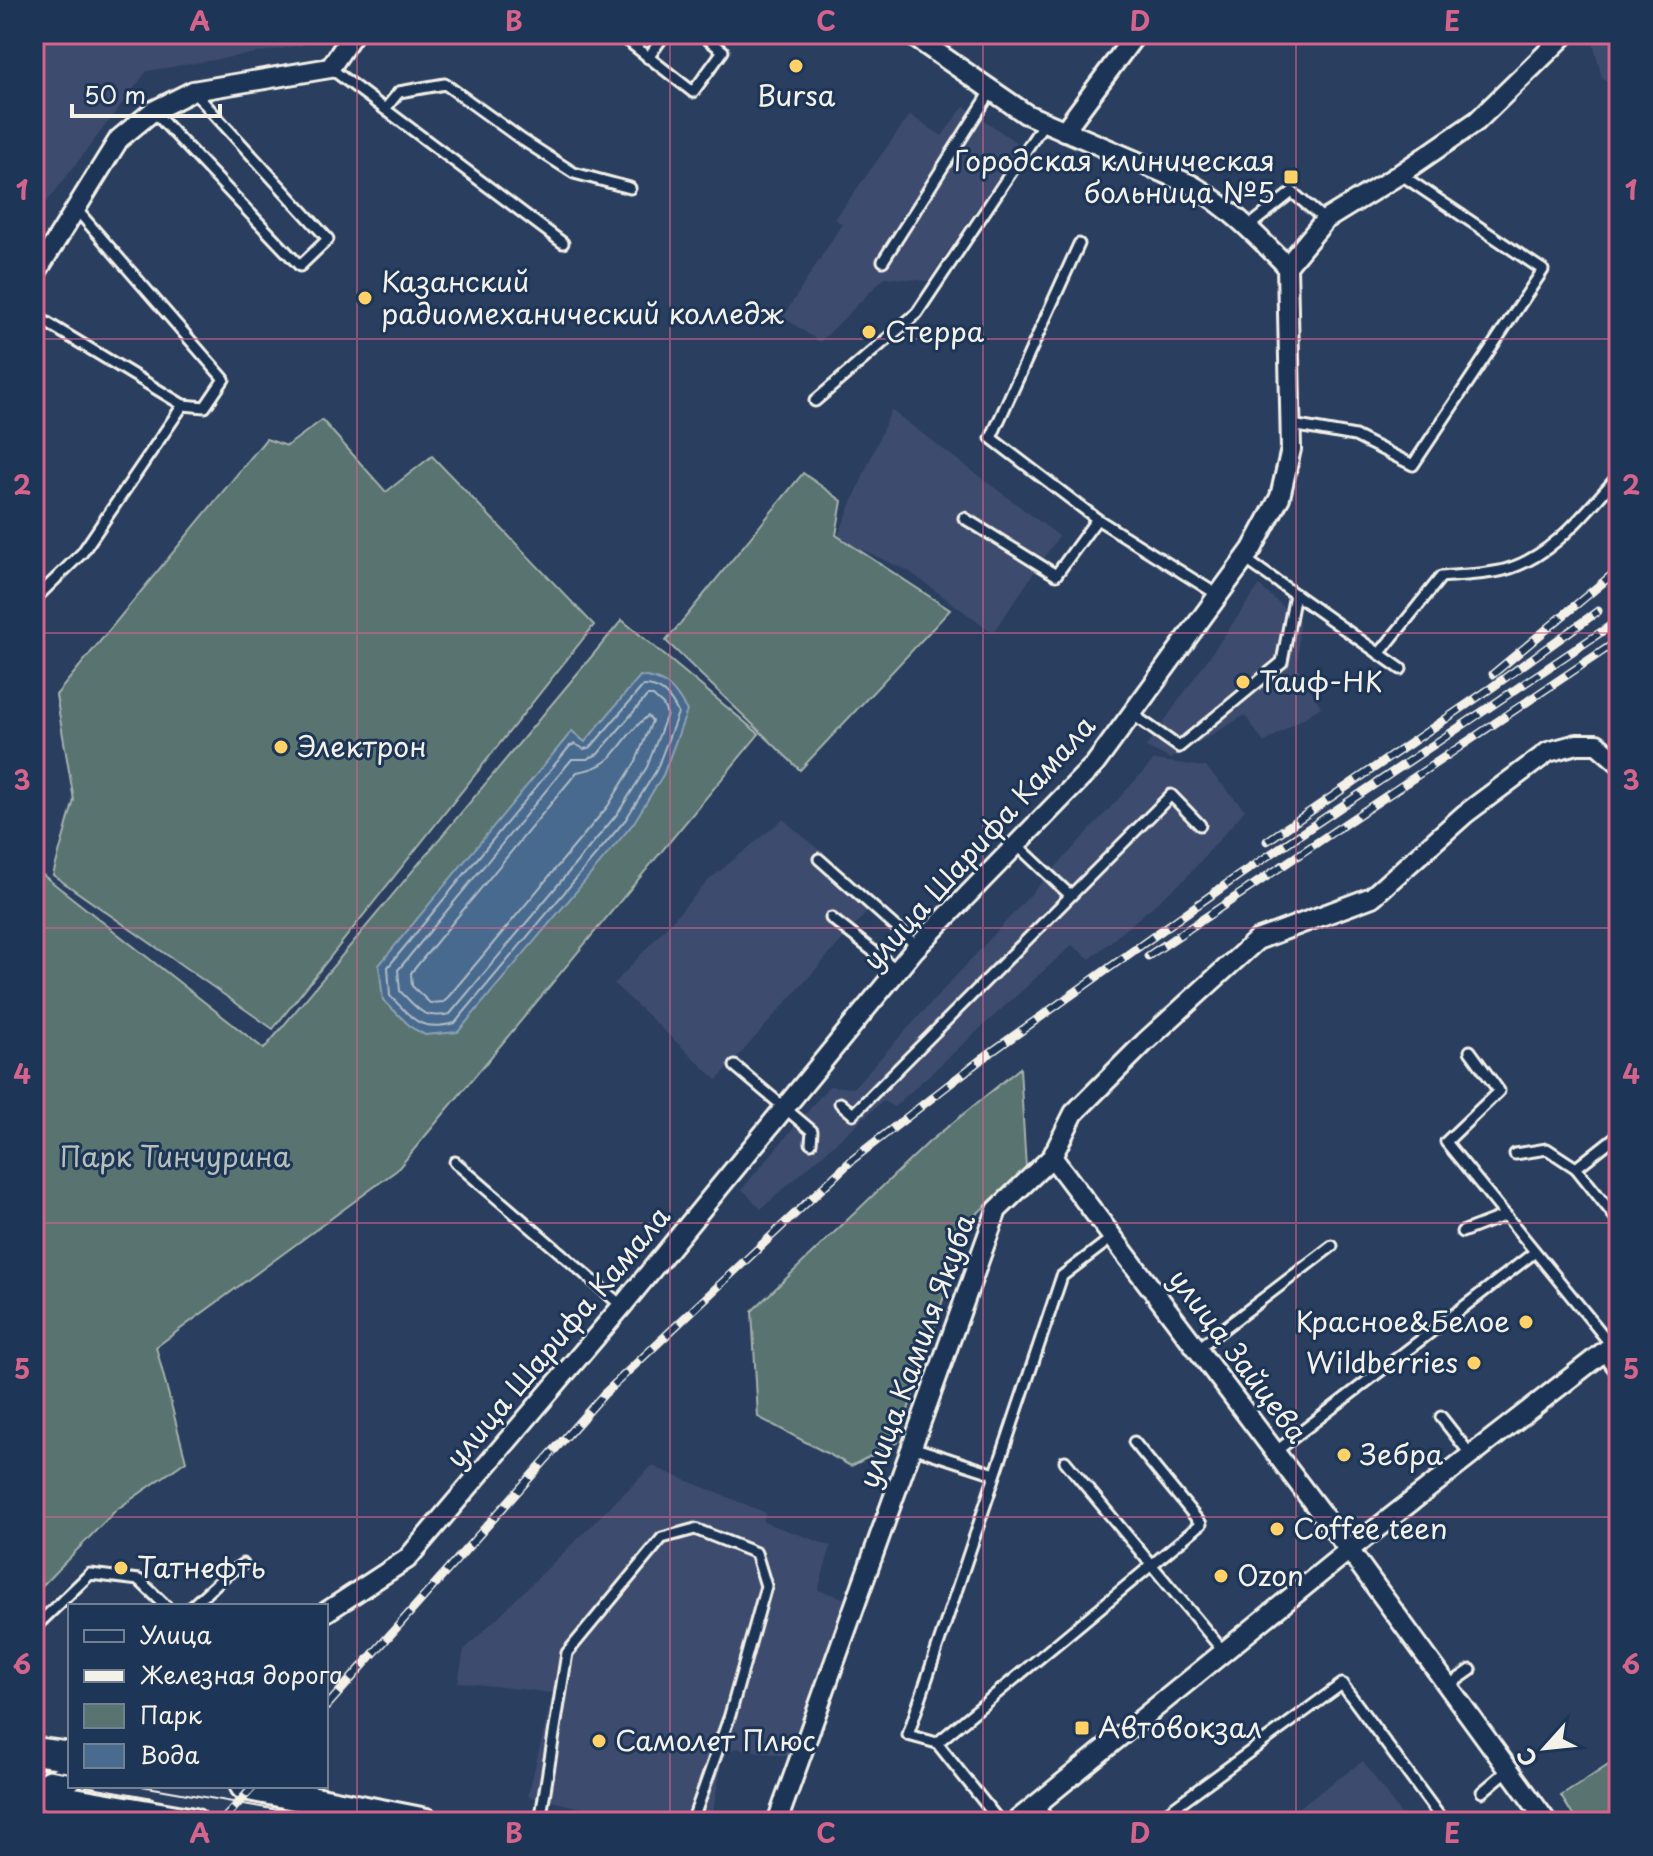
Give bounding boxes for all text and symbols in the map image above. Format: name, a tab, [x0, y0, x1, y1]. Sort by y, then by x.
text: A	[190, 1, 210, 40]
text: B	[505, 1, 523, 40]
text: C	[816, 1, 836, 40]
text: D	[1130, 1, 1150, 40]
text: E	[1444, 1, 1460, 40]
marker: Bursa	[787, 57, 805, 75]
scale bar	[72, 68, 220, 118]
place label: Bursa	[757, 73, 836, 116]
text: 50 m	[84, 76, 146, 112]
place label: Городская клиническая больница №5	[954, 138, 1275, 213]
marker: Городская клиническая больница №5	[1282, 168, 1300, 186]
text: 1	[16, 170, 28, 209]
text: 1	[1625, 170, 1637, 209]
place label: Казанский радиомеханический колледж	[381, 259, 785, 334]
marker: Казанский радиомеханический колледж	[356, 289, 374, 307]
place label: Стерра	[885, 309, 985, 352]
marker: Стерра	[860, 323, 878, 341]
text: 2	[13, 465, 31, 504]
text: 2	[1622, 465, 1640, 504]
place label: Таиф-НК	[1259, 659, 1382, 702]
marker: Таиф-НК	[1234, 673, 1252, 691]
street label: улица Шарифа Камала	[851, 705, 1105, 979]
place label: Электрон	[297, 724, 427, 767]
marker: Электрон	[272, 738, 290, 756]
text: 3	[13, 760, 31, 799]
text: 3	[1622, 760, 1640, 799]
text: 4	[13, 1054, 31, 1093]
text: 4	[1622, 1054, 1640, 1093]
park label: Парк Тинчурина	[60, 1134, 291, 1177]
street label: улица Шарифа Камала	[434, 1195, 680, 1476]
street label: улица Камиля Якуба	[846, 1207, 985, 1494]
street label: улица Зайцева	[1159, 1259, 1319, 1452]
place label: Красное&Белое	[1296, 1299, 1510, 1342]
marker: Красное&Белое	[1517, 1313, 1535, 1331]
place label: Wildberries	[1306, 1340, 1458, 1383]
text: 5	[14, 1349, 30, 1388]
text: 5	[1623, 1349, 1639, 1388]
marker: Wildberries	[1465, 1354, 1483, 1372]
place label: Зебра	[1360, 1432, 1444, 1475]
marker: Зебра	[1335, 1446, 1353, 1464]
place label: Coffee teen	[1293, 1506, 1448, 1549]
marker: Coffee teen	[1268, 1520, 1286, 1538]
place label: Татнефть	[137, 1545, 266, 1588]
place label: Ozon	[1237, 1553, 1304, 1596]
marker: Татнефть	[112, 1559, 130, 1577]
marker: Ozon	[1212, 1567, 1230, 1585]
legend	[68, 1604, 328, 1788]
text: Улица	[140, 1616, 212, 1652]
text: 6	[13, 1644, 31, 1683]
text: 6	[1622, 1644, 1640, 1683]
text: Железная дорога	[140, 1656, 344, 1692]
text: Парк	[140, 1696, 203, 1732]
place label: Автовокзал	[1098, 1705, 1262, 1748]
north arrow	[1505, 1708, 1585, 1788]
place label: Самолет Плюс	[615, 1718, 816, 1761]
marker: Автовокзал	[1073, 1719, 1091, 1737]
marker: Самолет Плюс	[590, 1732, 608, 1750]
text: Вода	[140, 1736, 199, 1772]
text: С	[1507, 1743, 1544, 1773]
text: A	[190, 1813, 210, 1852]
text: B	[505, 1813, 523, 1852]
text: C	[816, 1813, 836, 1852]
text: D	[1130, 1813, 1150, 1852]
text: E	[1444, 1813, 1460, 1852]

